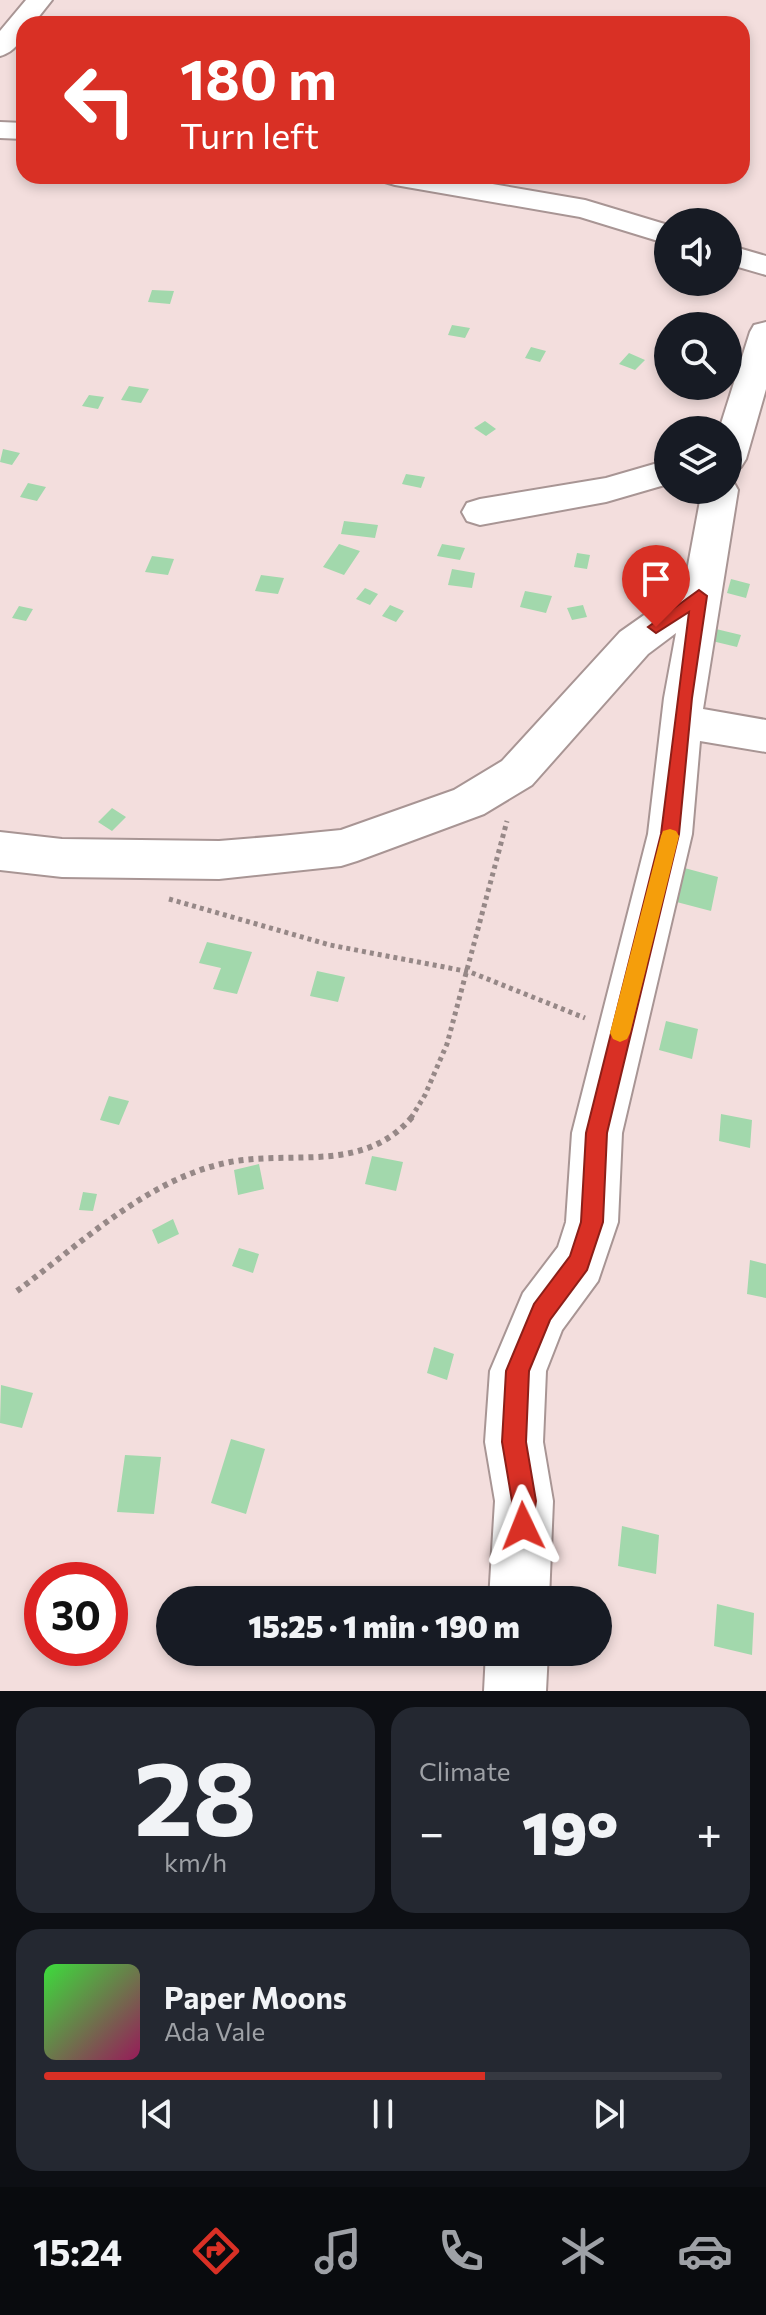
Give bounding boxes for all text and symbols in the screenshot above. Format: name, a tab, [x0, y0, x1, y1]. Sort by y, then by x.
text: 180 m	[180, 43, 337, 112]
icon: left	[48, 48, 152, 152]
text: Turn left	[180, 112, 319, 156]
map controls	[654, 208, 742, 504]
button: sound	[654, 208, 742, 296]
button: search	[654, 312, 742, 400]
button: layers	[654, 416, 742, 504]
pin	[622, 545, 690, 627]
icon: arrive	[634, 557, 678, 601]
position arrow	[481, 1484, 565, 1568]
speed limit sign: 30	[24, 1562, 128, 1666]
text: 15:25 · 1 min · 190 m	[248, 1607, 520, 1644]
text: 28	[134, 1730, 257, 1857]
text: Climate	[419, 1755, 511, 1786]
text: 19°	[522, 1794, 618, 1867]
text: −	[419, 1804, 444, 1858]
text: +	[696, 1804, 722, 1858]
text: km/h	[164, 1846, 227, 1877]
text: Paper Moons	[164, 1978, 347, 2015]
text: Ada Vale	[164, 2015, 265, 2046]
icon: previous	[135, 2092, 179, 2136]
icon: pause	[361, 2092, 405, 2136]
icon: next	[587, 2092, 631, 2136]
icon: directions	[188, 2223, 244, 2279]
icon: music	[310, 2223, 366, 2279]
icon: phone	[433, 2223, 489, 2279]
icon: climate	[555, 2223, 611, 2279]
icon: car	[677, 2223, 733, 2279]
text: 15:24	[33, 2229, 122, 2273]

